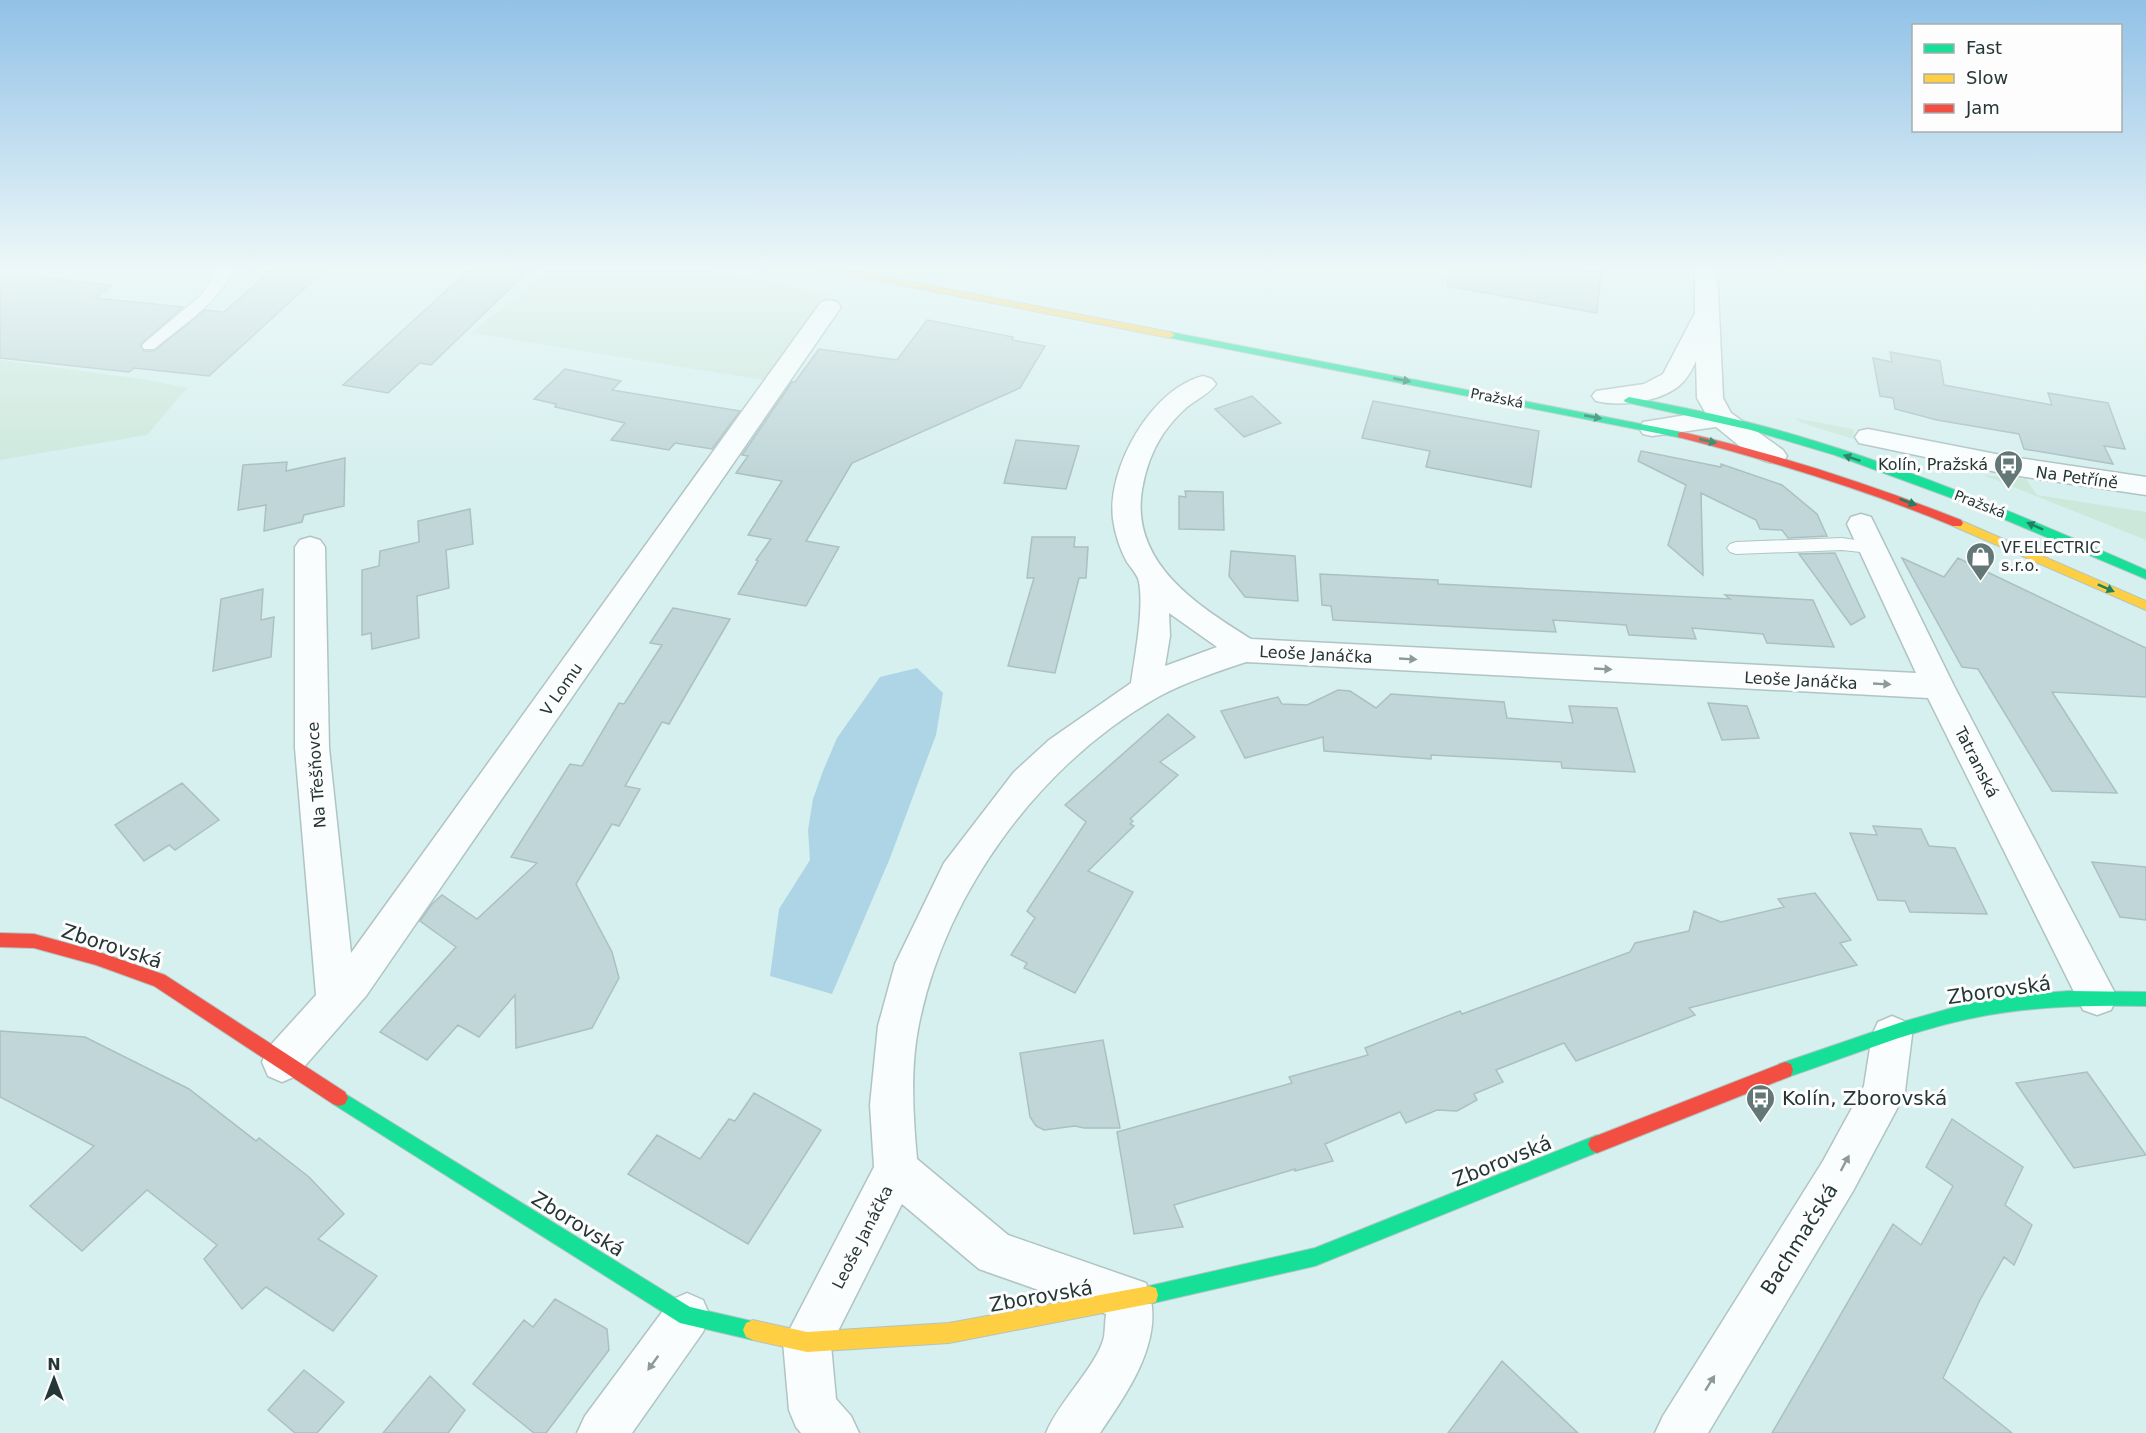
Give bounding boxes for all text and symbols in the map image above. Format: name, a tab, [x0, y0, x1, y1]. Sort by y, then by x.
legend	[1912, 24, 2122, 132]
text: Fast	[1966, 37, 2002, 58]
text: Slow	[1966, 67, 2008, 88]
text: Jam	[1965, 97, 2000, 118]
one-way arrow	[1392, 376, 1411, 385]
street label: Pražská	[1469, 385, 1525, 411]
one-way arrow	[1584, 413, 1603, 422]
one-way arrow	[1699, 437, 1718, 446]
bus stop icon: Kolín, Pražská	[1993, 448, 2025, 490]
one-way arrow	[1843, 452, 1861, 462]
place label: Kolín, Pražská	[1878, 455, 1988, 474]
street label: Na Petříně	[2034, 462, 2119, 493]
street label: Pražská	[1952, 487, 2008, 521]
one-way arrow	[1899, 497, 1917, 507]
one-way arrow	[2025, 521, 2043, 531]
place label: VF.ELECTRIC s.r.o.	[2001, 538, 2101, 575]
shop icon: VF.ELECTRIC s.r.o.	[1964, 540, 1996, 582]
one-way arrow	[2097, 583, 2114, 592]
street label: Leoše Janáčka	[1259, 642, 1373, 667]
one-way arrow	[1399, 654, 1418, 664]
street label: V Lomu	[536, 659, 586, 719]
one-way arrow	[1593, 665, 1612, 674]
street label: Leoše Janáčka	[1744, 668, 1858, 693]
one-way arrow	[1872, 679, 1891, 688]
street label: Na Třešňovce	[303, 721, 330, 829]
street label: Tatranská	[1950, 723, 2002, 801]
street label: Zborovská	[59, 918, 165, 974]
street label: Zborovská	[1946, 971, 2052, 1009]
bus stop icon: Kolín, Zborovská	[1745, 1082, 1777, 1124]
place label: Kolín, Zborovská	[1782, 1086, 1947, 1110]
street label: Zborovská	[1449, 1130, 1555, 1192]
one-way arrow	[1840, 1155, 1850, 1172]
street label: Bachmačská	[1755, 1179, 1843, 1299]
street label: Leoše Janáčka	[828, 1182, 897, 1292]
street label: Zborovská	[527, 1186, 629, 1262]
street label: Zborovská	[988, 1275, 1094, 1317]
north arrow	[24, 1349, 84, 1409]
text: N	[47, 1355, 61, 1374]
one-way arrow	[646, 1355, 659, 1371]
one-way arrow	[1705, 1375, 1716, 1391]

